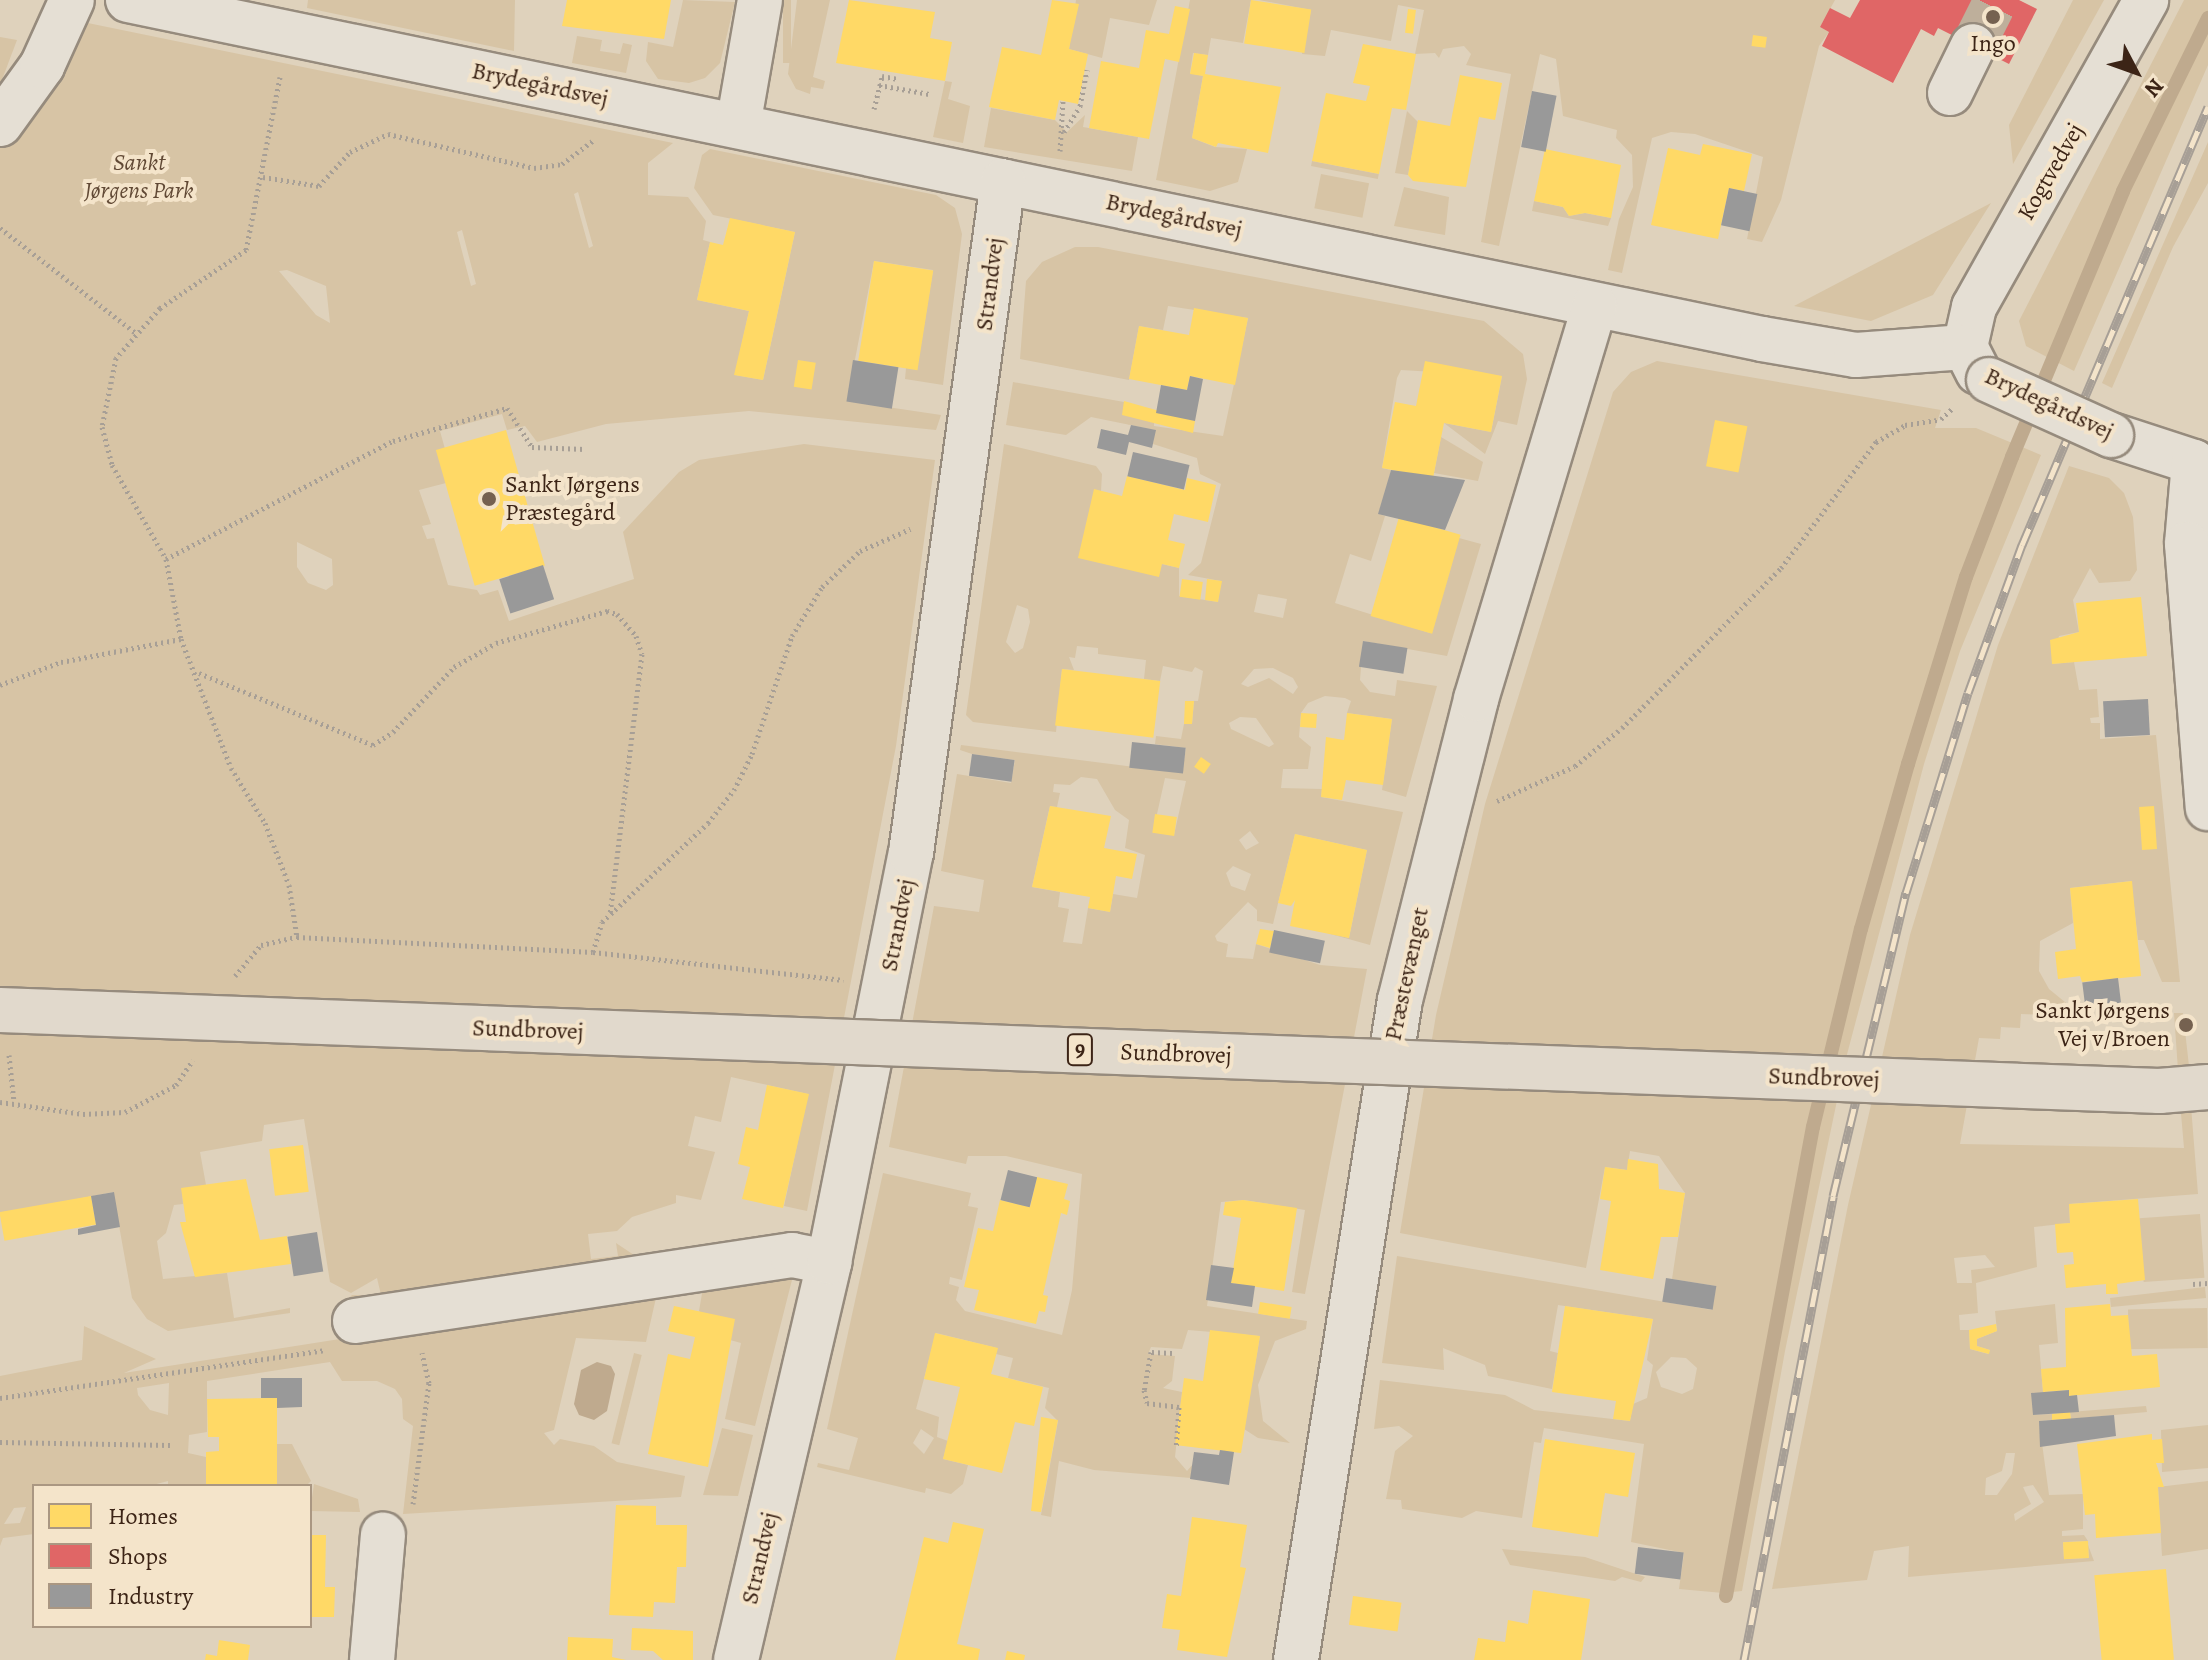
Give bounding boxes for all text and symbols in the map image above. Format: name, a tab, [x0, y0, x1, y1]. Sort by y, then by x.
marker: Ingo	[1984, 8, 2002, 26]
place label: Ingo	[1970, 30, 2016, 58]
north arrow	[2096, 32, 2176, 112]
street label: Brydegårdsvej	[469, 56, 611, 114]
text: N	[2138, 72, 2171, 104]
street label: Kogtvedvej	[2012, 118, 2090, 226]
park label: Sankt Jørgens Park	[84, 149, 194, 205]
street label: Brydegårdsvej	[1103, 187, 1245, 245]
street label: Strandvej	[970, 236, 1010, 332]
street label: Brydegårdsvej	[1980, 362, 2118, 446]
place label: Sankt Jørgens Præstegård	[505, 471, 640, 527]
marker: Sankt Jørgens Præstegård	[480, 490, 498, 508]
street label: Strandvej	[875, 876, 921, 974]
street label: Præstevænget	[1379, 905, 1435, 1043]
place label: Sankt Jørgens Vej v/Broen	[2035, 997, 2170, 1053]
street label: Sundbrovej	[472, 1014, 584, 1046]
marker: Sankt Jørgens Vej v/Broen	[2177, 1016, 2195, 1034]
road number: 9	[1066, 1032, 1094, 1068]
street label: Sundbrovej	[1120, 1038, 1232, 1070]
street label: Sundbrovej	[1768, 1062, 1880, 1094]
legend	[32, 1484, 312, 1628]
text: Homes	[108, 1500, 178, 1532]
street label: Strandvej	[735, 1509, 785, 1607]
text: Shops	[108, 1540, 168, 1572]
text: Industry	[108, 1580, 193, 1612]

